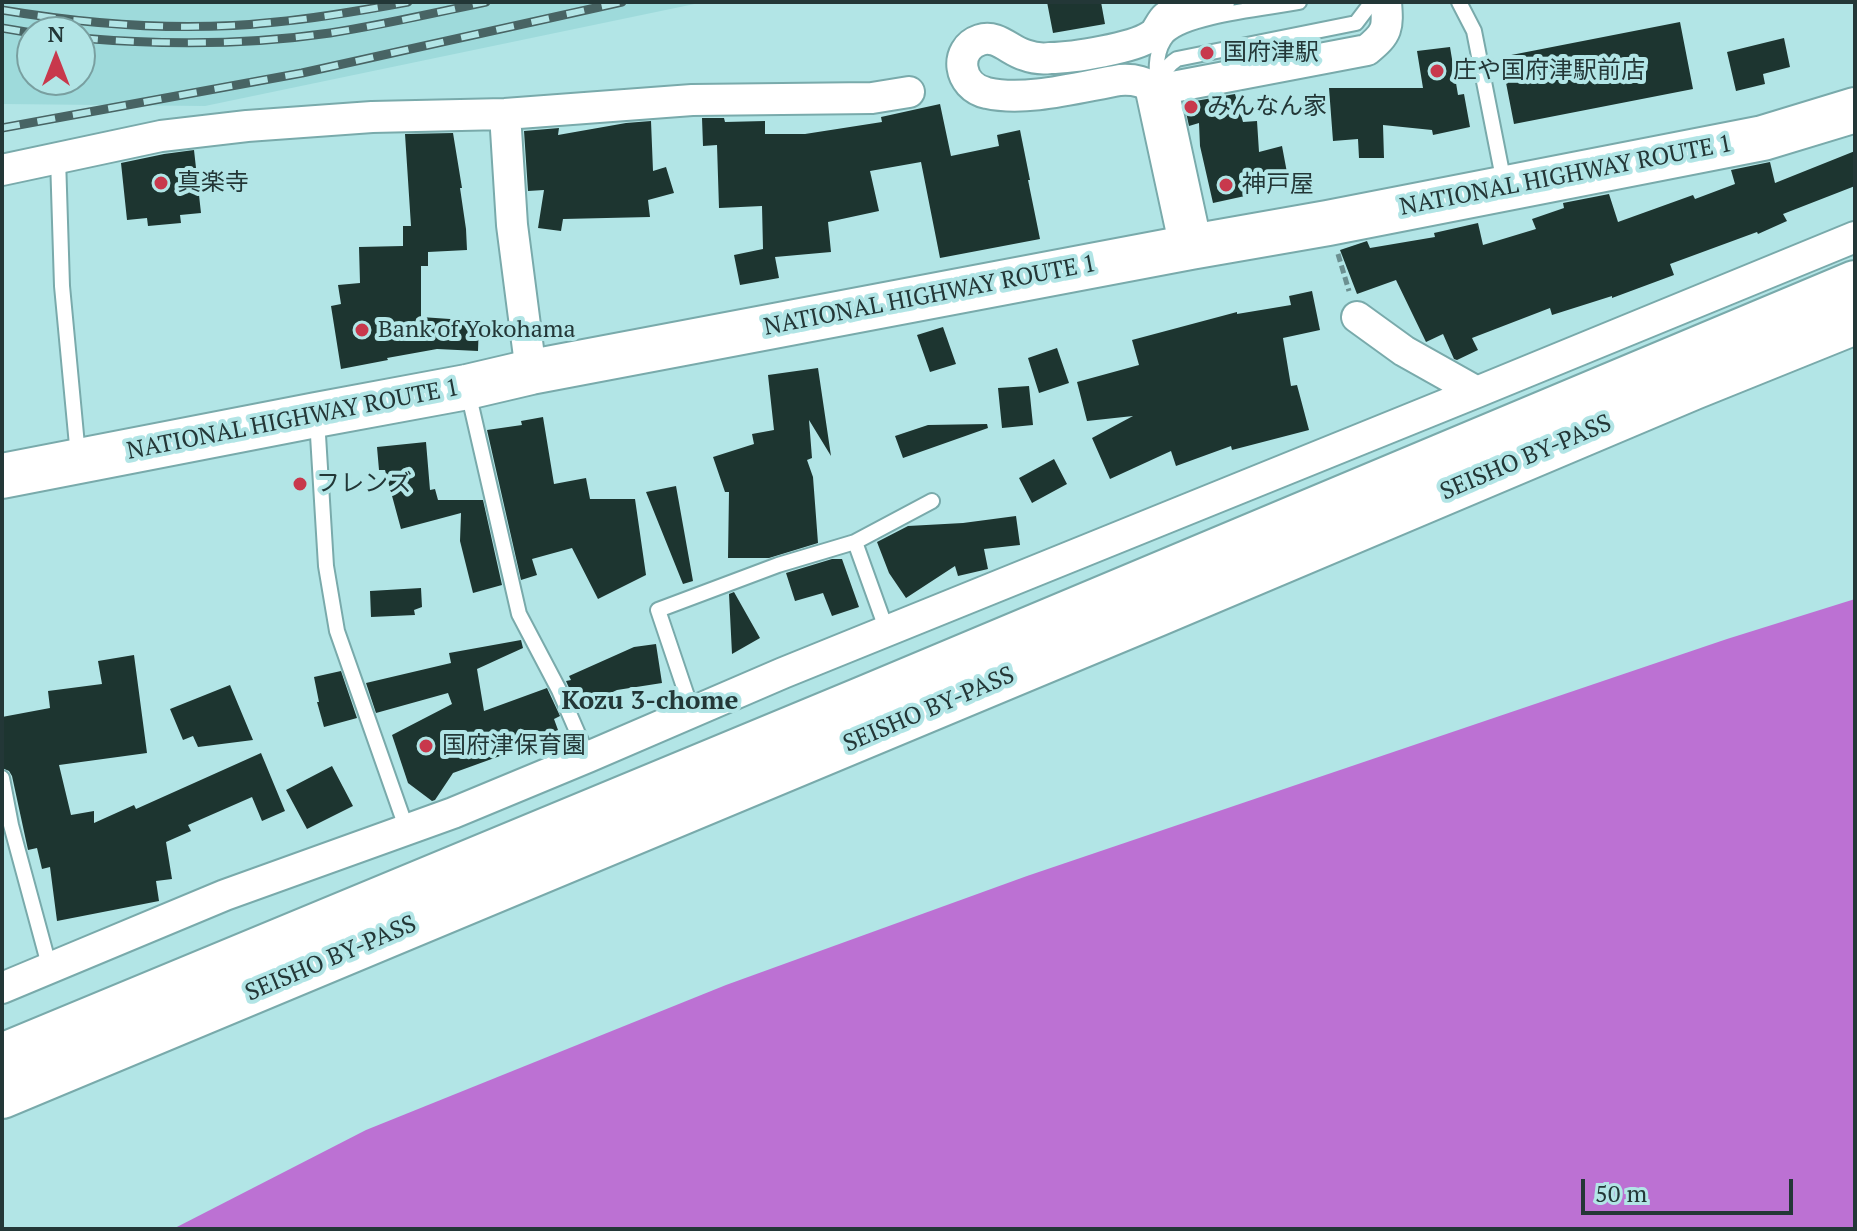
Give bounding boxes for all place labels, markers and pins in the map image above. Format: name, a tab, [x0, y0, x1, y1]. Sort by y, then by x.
place label: 国府津駅	[1223, 39, 1319, 67]
marker: 国府津駅	[1198, 44, 1216, 62]
place label: 庄や国府津駅前店	[1453, 57, 1645, 85]
marker: 庄や国府津駅前店	[1428, 62, 1446, 80]
place label: みんなん家	[1207, 93, 1327, 121]
marker: みんなん家	[1182, 98, 1200, 116]
place label: 真楽寺	[177, 169, 249, 197]
place label: 神戸屋	[1242, 171, 1314, 199]
marker: 真楽寺	[152, 174, 170, 192]
marker: 神戸屋	[1217, 176, 1235, 194]
place label: Bank of Yokohama	[378, 316, 576, 344]
marker: Bank of Yokohama	[353, 321, 371, 339]
place label: フレンズ	[316, 470, 412, 498]
marker: フレンズ	[291, 475, 309, 493]
place label: 国府津保育園	[442, 732, 586, 760]
marker: 国府津保育園	[417, 737, 435, 755]

